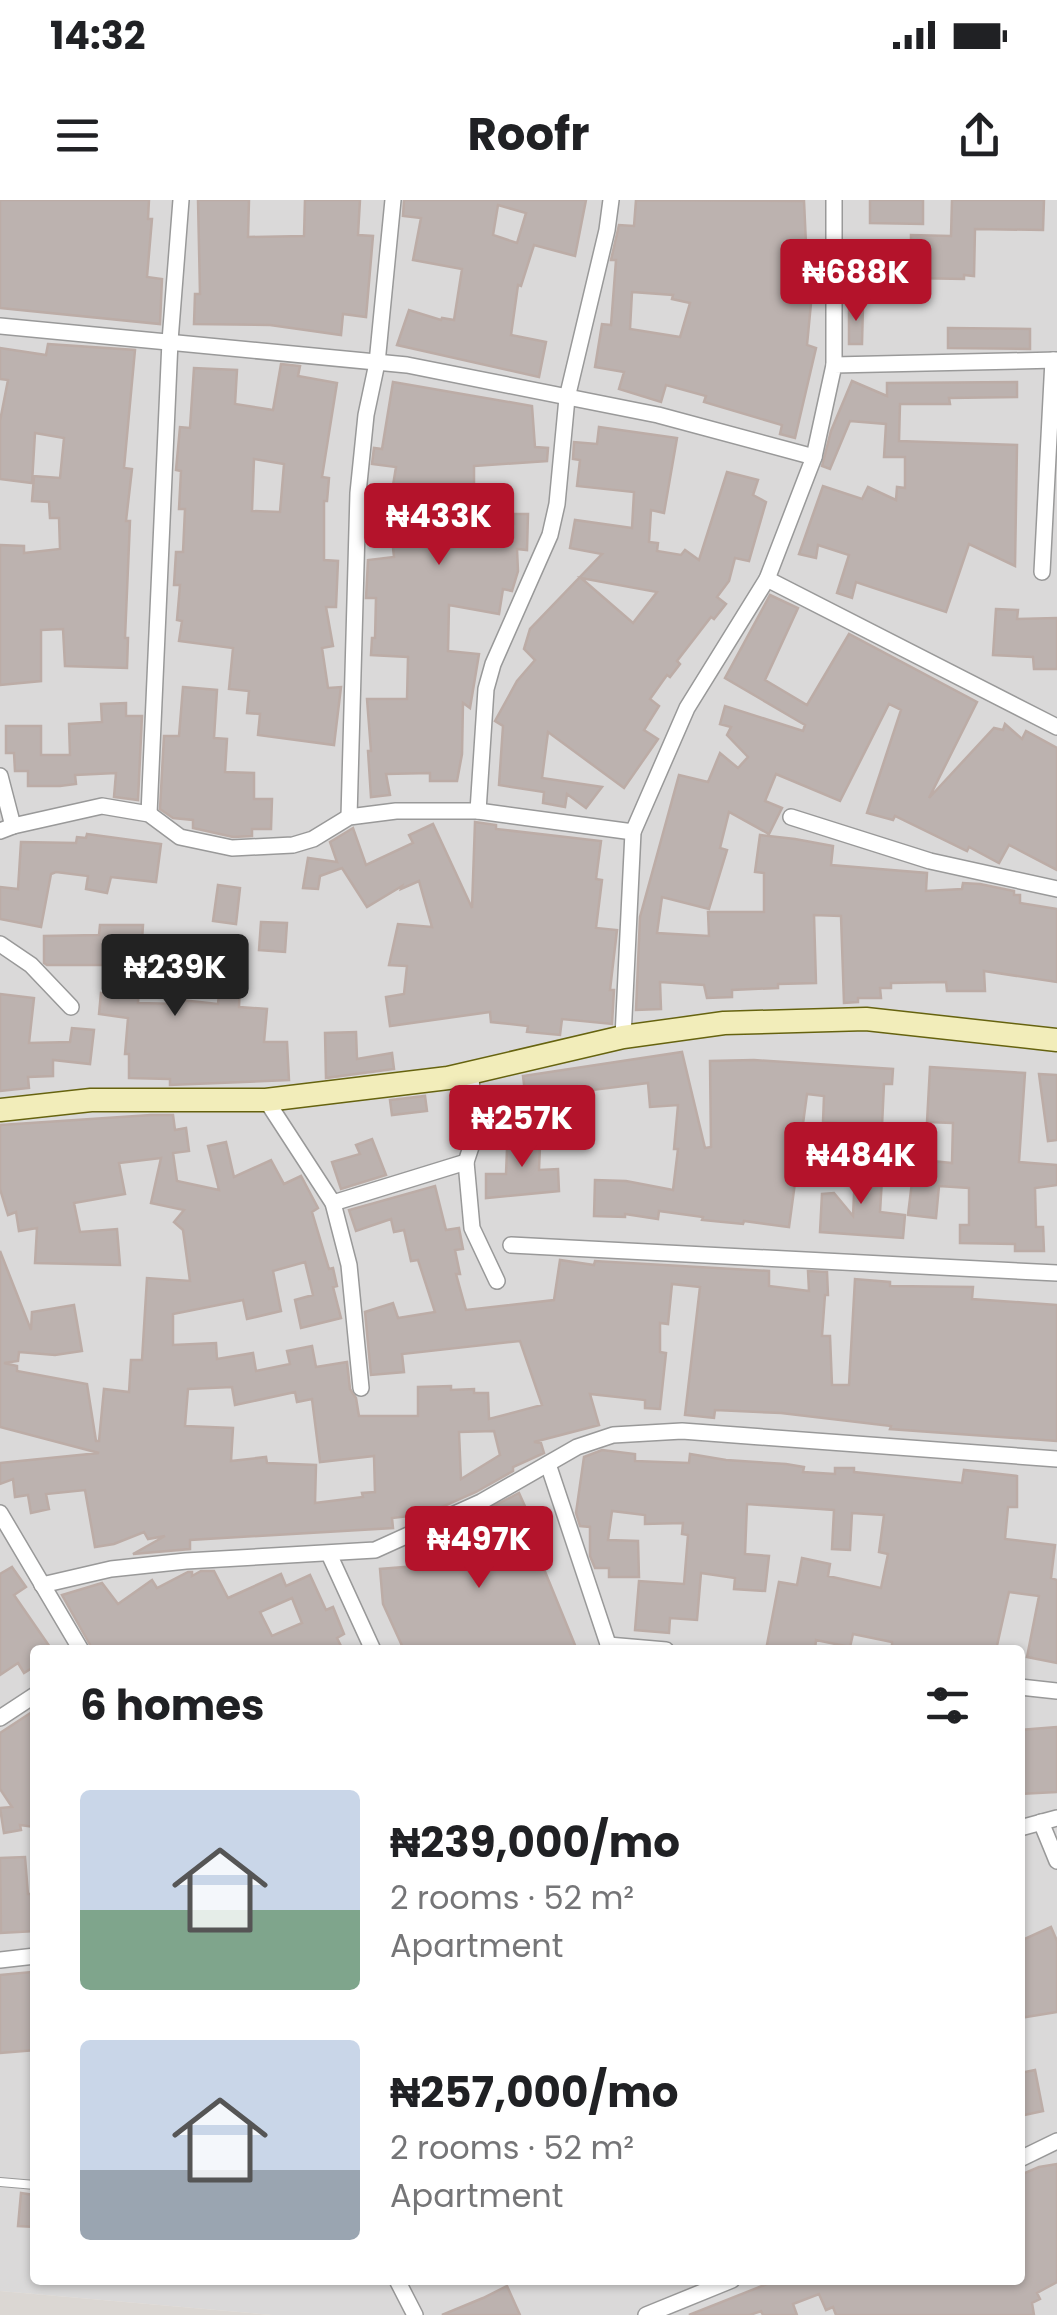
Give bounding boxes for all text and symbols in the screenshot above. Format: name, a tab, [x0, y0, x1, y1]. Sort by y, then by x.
text: 14:32	[50, 9, 146, 62]
text: Roofr	[467, 103, 590, 166]
icon: menu	[50, 108, 105, 163]
icon: share	[952, 108, 1007, 163]
pin: ₦688K	[786, 239, 926, 324]
text: ₦688K	[802, 249, 910, 294]
pin: ₦433K	[369, 483, 509, 568]
text: ₦433K	[386, 493, 492, 538]
pin: ₦239K	[105, 934, 245, 1019]
text: ₦239K	[124, 944, 226, 989]
pin: ₦257K	[452, 1085, 592, 1170]
text: ₦257K	[471, 1095, 573, 1140]
pin: ₦484K	[791, 1122, 931, 1207]
text: ₦484K	[806, 1132, 916, 1177]
pin: ₦497K	[409, 1506, 549, 1591]
text: ₦497K	[427, 1516, 531, 1561]
text: 6 homes	[80, 1676, 265, 1735]
icon: filters	[920, 1678, 975, 1733]
text: ₦239,000/mo	[390, 1813, 680, 1872]
icon: home	[160, 1830, 280, 1950]
text: 2 rooms · 52 m²	[390, 1875, 634, 1920]
text: Apartment	[390, 1923, 563, 1968]
text: ₦257,000/mo	[390, 2063, 679, 2122]
icon: home	[160, 2080, 280, 2200]
text: 2 rooms · 52 m²	[390, 2125, 634, 2170]
text: Apartment	[390, 2173, 563, 2218]

